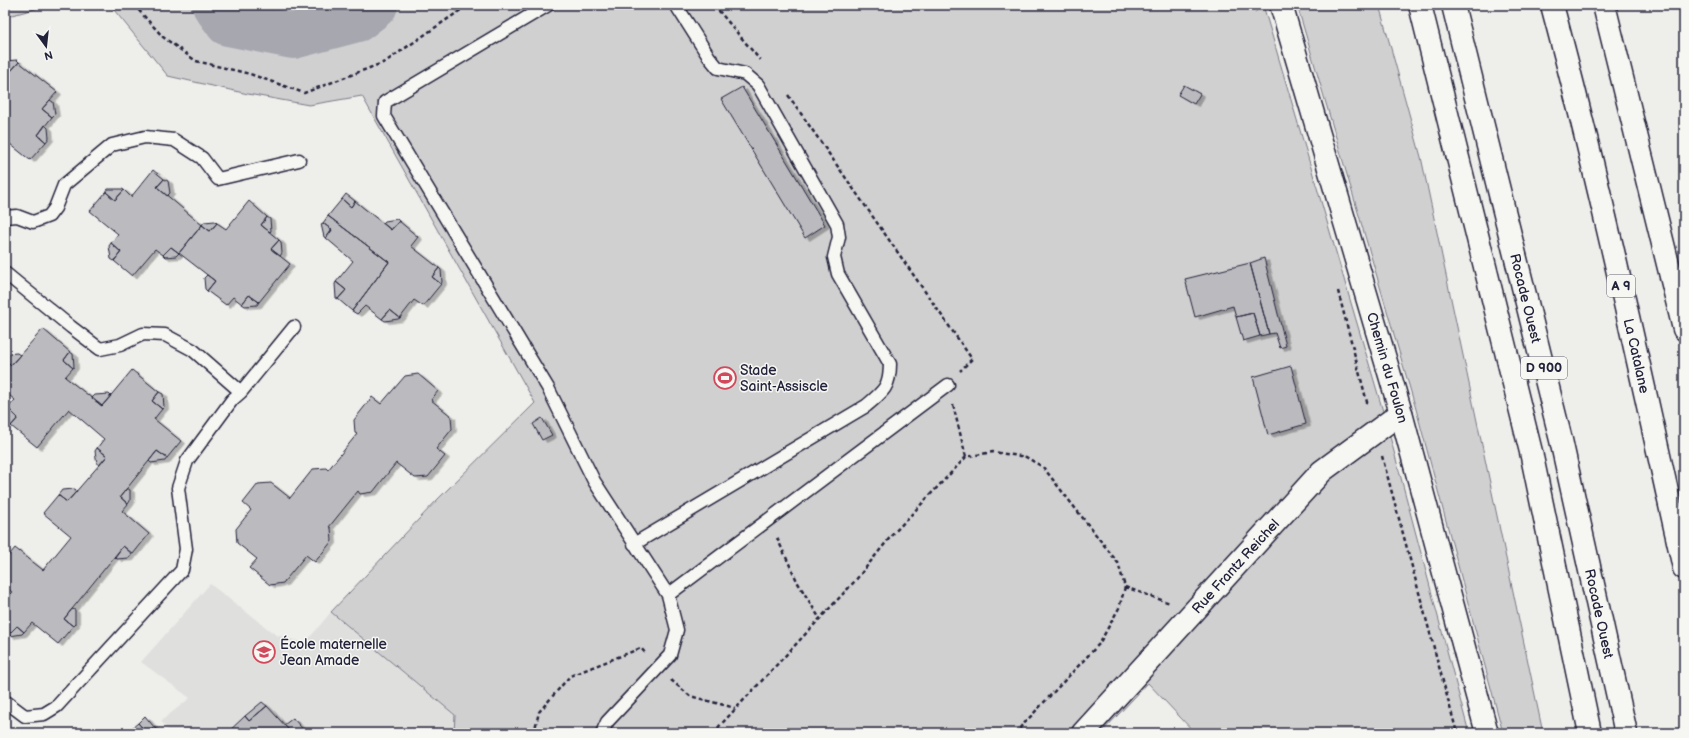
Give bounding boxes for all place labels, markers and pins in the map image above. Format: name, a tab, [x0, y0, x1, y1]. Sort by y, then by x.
place label: Stade Saint-Assiscle	[740, 362, 828, 395]
sports icon: Stade Saint-Assiscle	[712, 365, 738, 391]
place label: École maternelle Jean Amade	[280, 635, 387, 669]
school or university icon: École maternelle Jean Amade	[251, 639, 277, 665]

